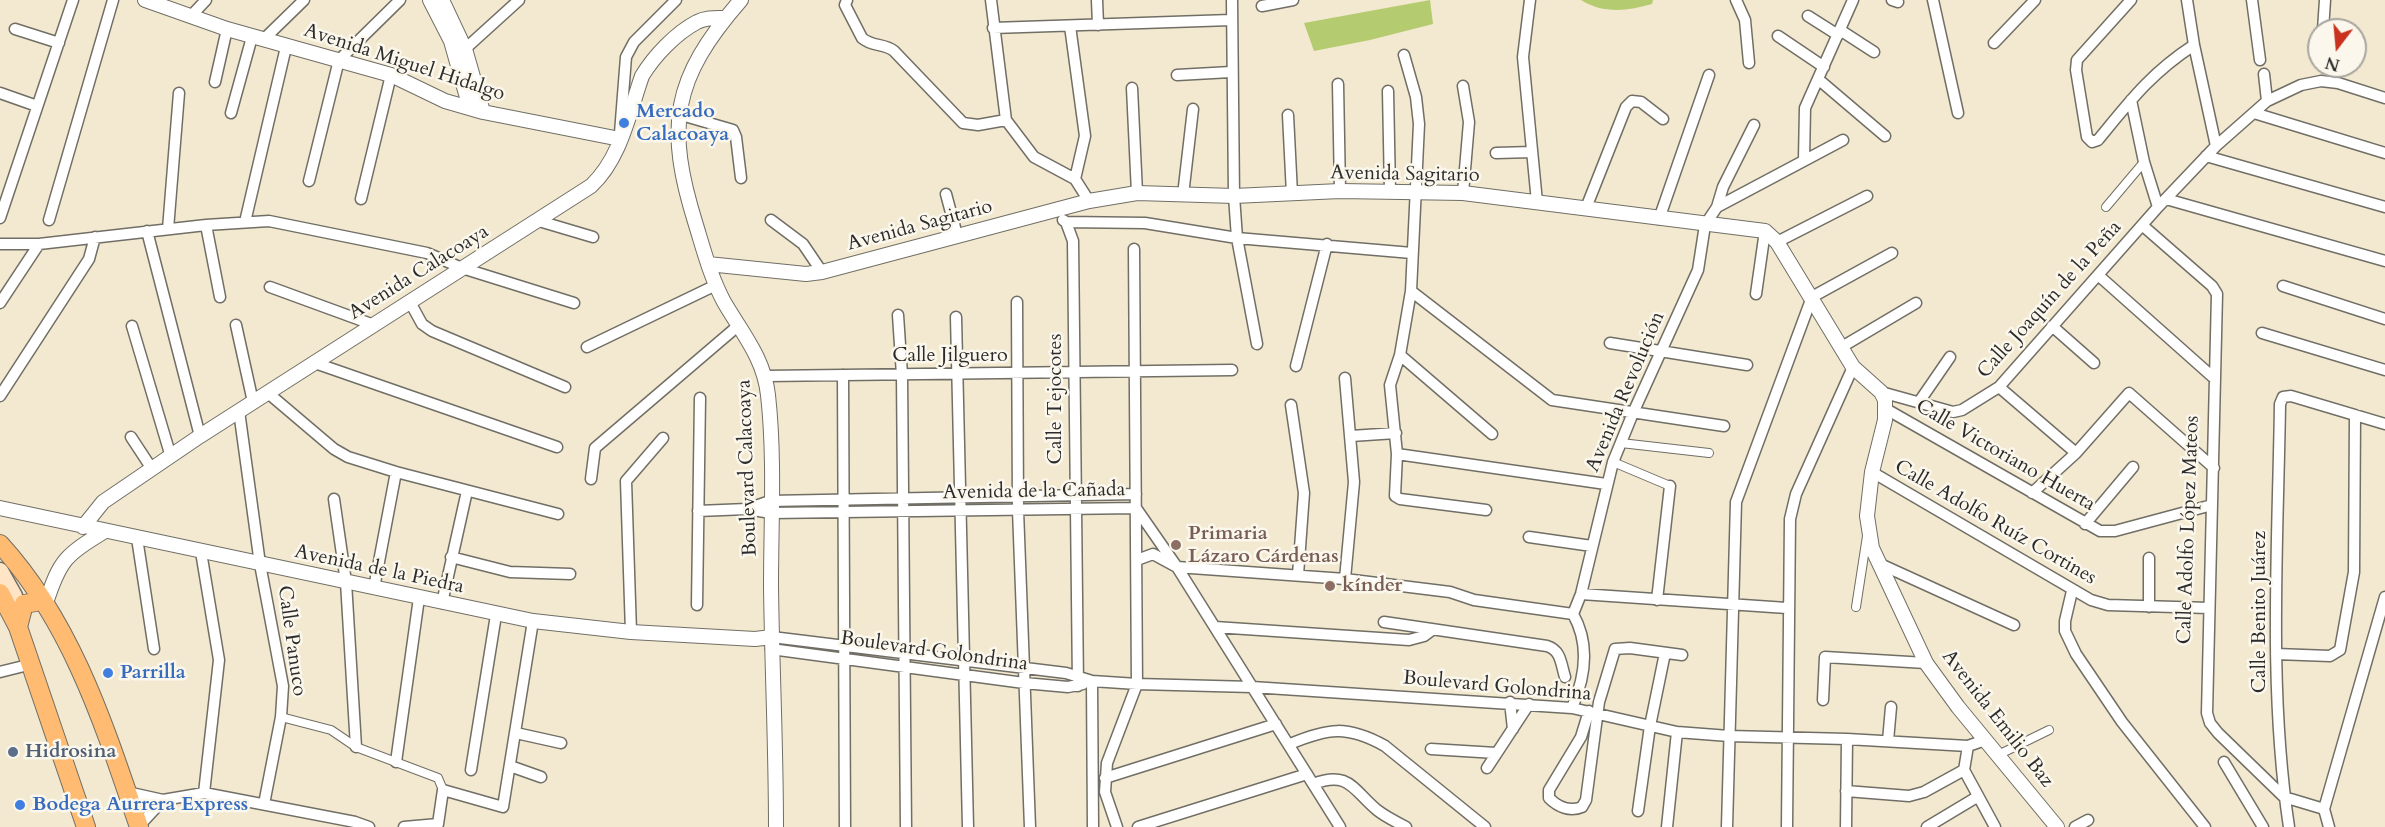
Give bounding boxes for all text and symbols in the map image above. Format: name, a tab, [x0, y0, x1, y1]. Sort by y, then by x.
north arrow	[2307, 18, 2367, 78]
street label: Avenida Miguel Hidalgo	[300, 19, 508, 107]
text: N	[2323, 51, 2342, 76]
place label: Mercado Calacoaya	[636, 100, 729, 147]
marker: Mercado Calacoaya	[617, 116, 631, 130]
street label: Avenida Sagitario	[1330, 162, 1480, 188]
street label: Avenida Sagitario	[845, 195, 995, 257]
street label: Calle Joaquín de la Peña	[1973, 216, 2127, 384]
street label: Avenida Calacoaya	[345, 220, 493, 326]
street label: Avenida Revolución	[1581, 308, 1671, 476]
street label: Calle Tejocotes	[1044, 334, 1068, 464]
street label: Calle Jilguero	[892, 344, 1008, 368]
street label: Boulevard Calacoaya	[733, 379, 763, 557]
street label: Calle Victoriano Huerta	[1911, 395, 2099, 517]
street label: Calle Adolfo López Mateos	[2173, 415, 2205, 645]
street label: Calle Adolfo Ruíz Cortines	[1890, 455, 2100, 591]
street label: Avenida de la Cañada	[943, 478, 1125, 506]
place label: Primaria Lázaro Cárdenas	[1188, 522, 1339, 569]
street label: Calle Benito Juárez	[2248, 531, 2272, 693]
marker: Primaria Lázaro Cárdenas	[1169, 538, 1183, 552]
street label: Avenida de la Piedra	[292, 540, 466, 600]
place label: kínder	[1342, 574, 1402, 598]
marker: kínder	[1323, 579, 1337, 593]
street label: Calle Panuco	[271, 584, 311, 698]
street label: Boulevard Golondrina	[839, 627, 1029, 677]
street label: Avenida Emilio Baz	[1936, 645, 2058, 793]
place label: Parrilla	[120, 661, 186, 685]
marker: Parrilla	[101, 666, 115, 680]
street label: Boulevard Golondrina	[1402, 667, 1592, 707]
place label: Hidrosina	[25, 740, 116, 764]
marker: Hidrosina	[6, 745, 20, 759]
place label: Bodega Aurrera Express	[32, 793, 248, 817]
marker: Bodega Aurrera Express	[13, 798, 27, 812]

